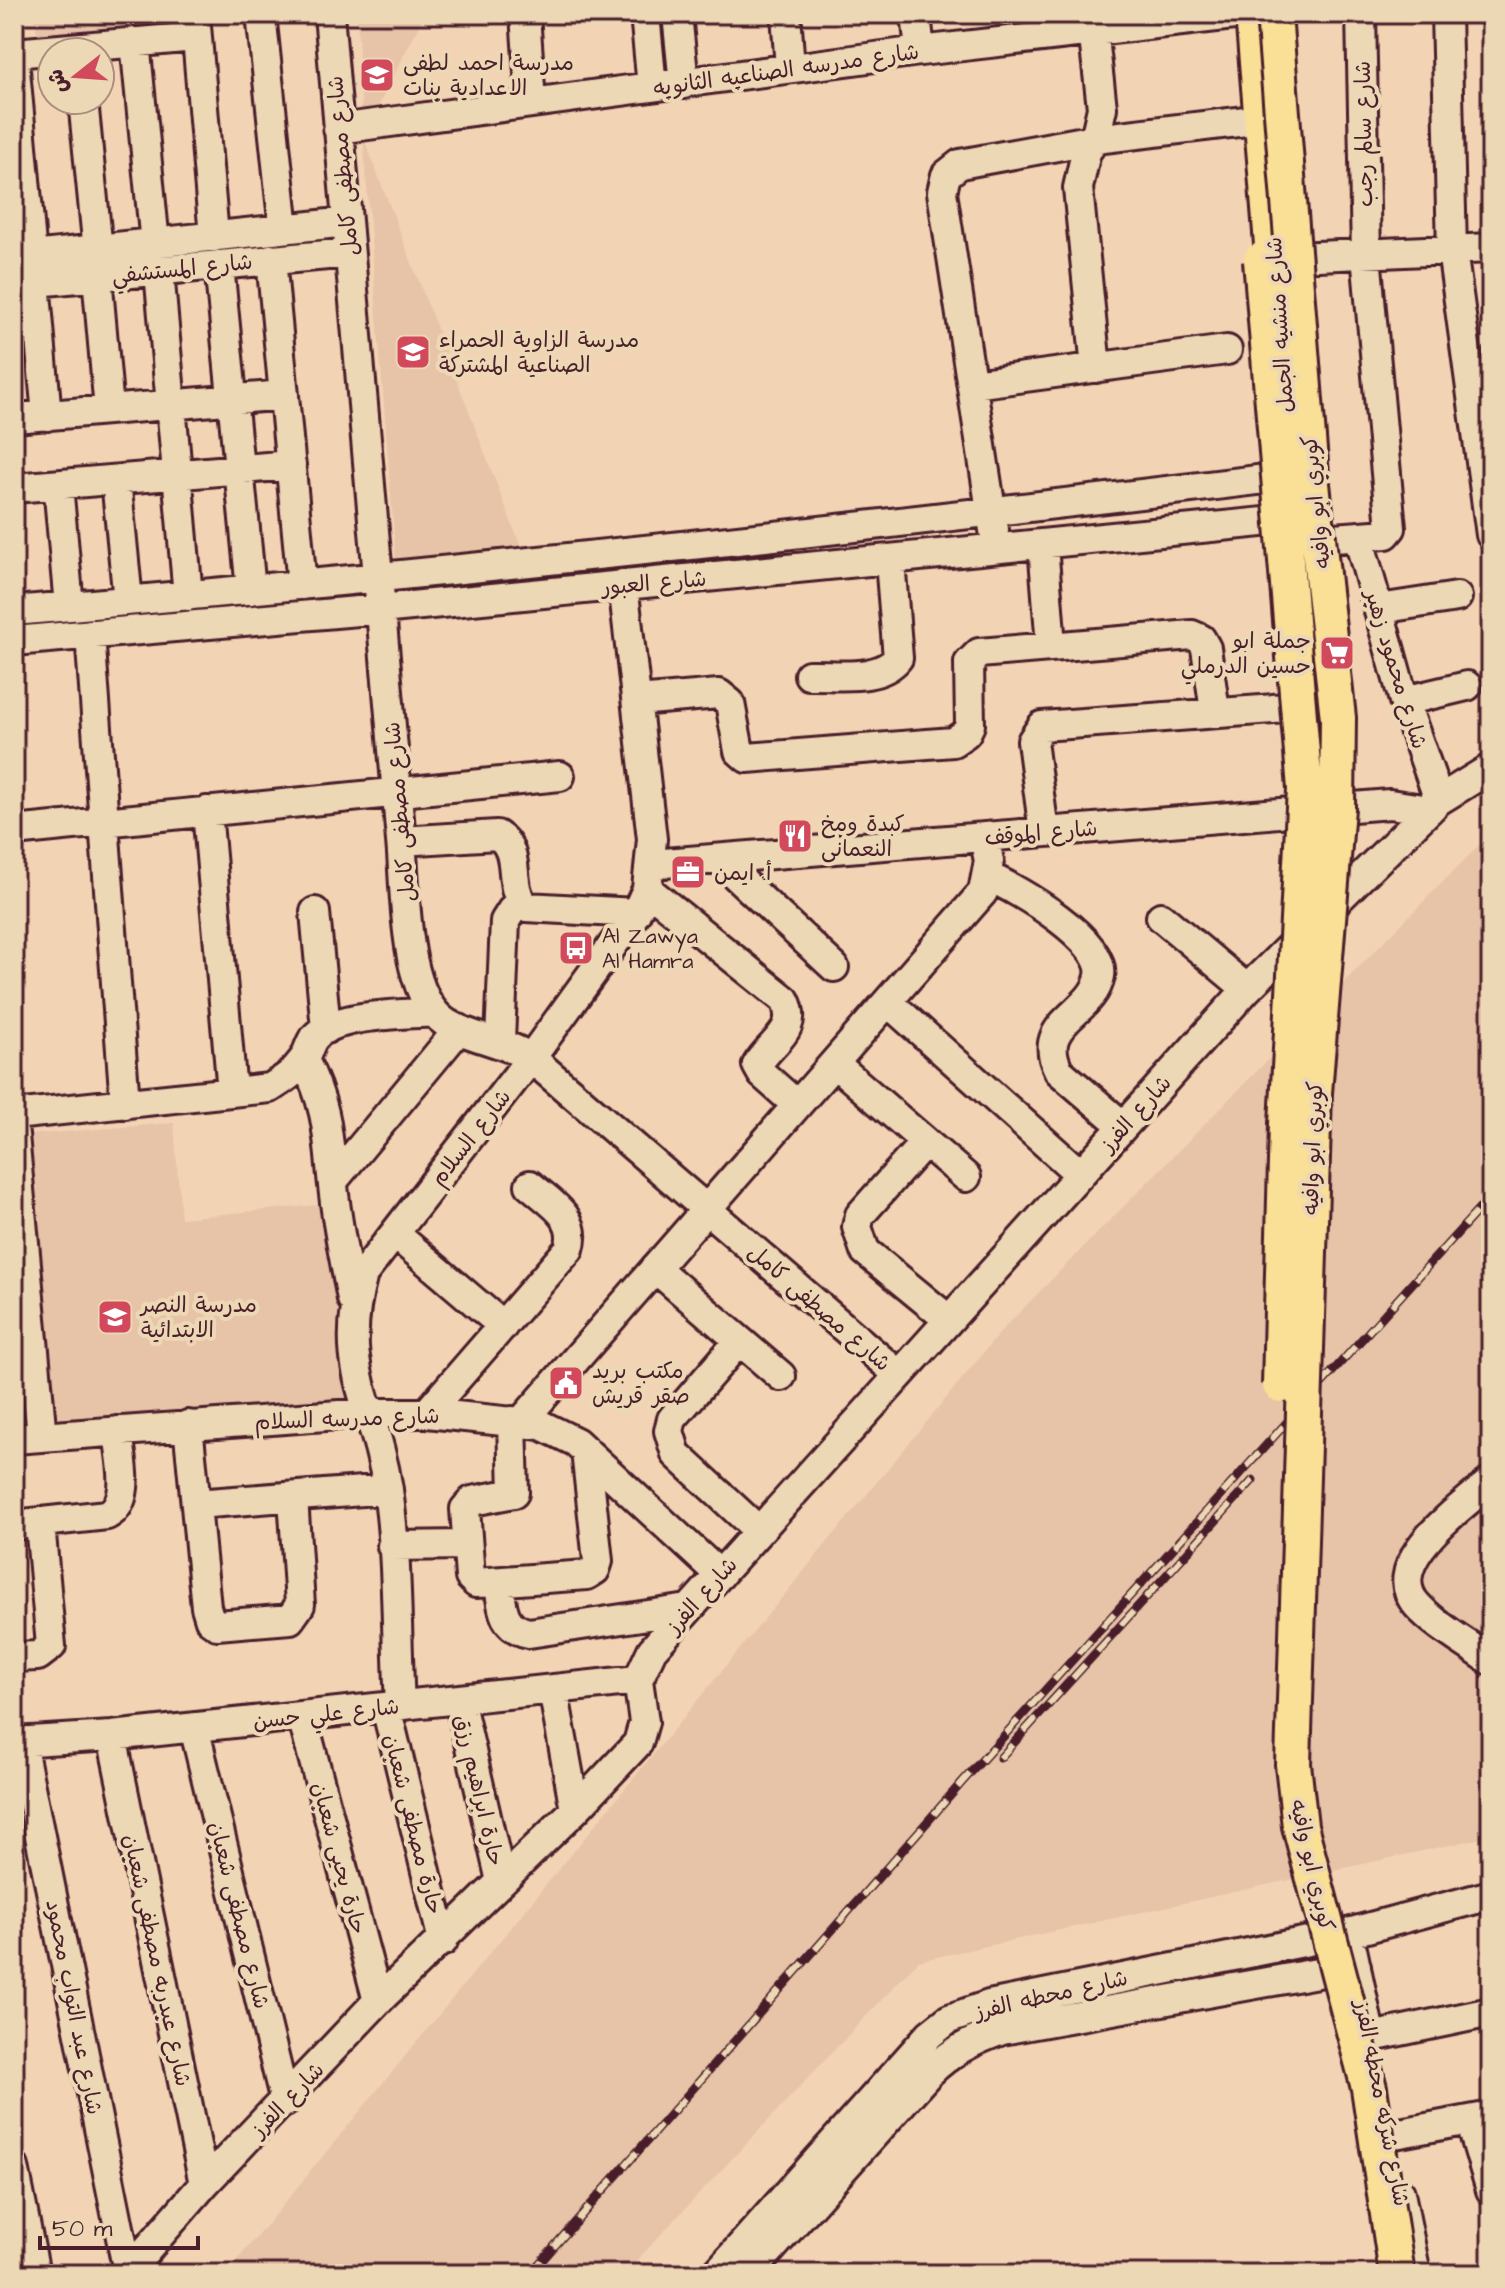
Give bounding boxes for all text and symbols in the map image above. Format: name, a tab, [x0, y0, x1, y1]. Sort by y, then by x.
north arrow	[36, 36, 116, 116]
street label: شارع مدرسه الصناعيه الثانويه	[651, 36, 921, 104]
place label: مدرسة احمد لطفى الاعدادية بنات	[403, 48, 574, 104]
school or university icon: مدرسة احمد لطفى الاعدادية بنات	[358, 56, 396, 94]
street label: شارع سالم رجب	[1348, 61, 1382, 207]
text: ش	[40, 65, 77, 98]
street label: شارع مصطفى كامل	[320, 75, 367, 257]
street label: شارع منشيه الجمل	[1259, 236, 1302, 414]
street label: شارع المستشفي	[110, 247, 255, 295]
place label: مدرسة الزاوية الحمراء الصناعية المشتركة	[439, 325, 639, 381]
school or university icon: مدرسة الزاوية الحمراء الصناعية المشتركة	[394, 333, 432, 371]
street label: كوبري ابو وافيه	[1294, 434, 1339, 570]
street label: شارع العبور	[599, 563, 708, 604]
street label: شارع محمود زهير	[1356, 584, 1435, 753]
place label: جملة ابو حسين الدرملي	[1181, 626, 1311, 685]
supermarket icon: جملة ابو حسين الدرملي	[1318, 634, 1356, 672]
street label: شارع مصطفى كامل	[377, 721, 424, 903]
place label: كبدة ومخ النعمانى	[821, 809, 905, 865]
street label: شارع الموقف	[983, 813, 1099, 854]
restaurant icon: كبدة ومخ النعمانى	[776, 817, 814, 855]
office icon: أ. ايمن	[669, 853, 707, 891]
place label: أ. ايمن	[714, 858, 772, 889]
place label: Al Zawya Al Hamra	[602, 921, 698, 977]
bus stop icon: Al Zawya Al Hamra	[557, 929, 595, 967]
street label: شارع الفرز	[1092, 1069, 1179, 1161]
street label: كوبري ابو وافيه	[1296, 1081, 1331, 1216]
street label: شارع السلام	[423, 1083, 519, 1193]
street label: شارع مصطفى كامل	[741, 1237, 897, 1379]
place label: مدرسة النصر الابتدائية	[139, 1290, 257, 1346]
school or university icon: مدرسة النصر الابتدائية	[96, 1298, 134, 1336]
place label: مكتب بريد صقر قريش	[592, 1356, 690, 1412]
public building icon: مكتب بريد صقر قريش	[547, 1364, 585, 1402]
street label: شارع مدرسه السلام	[254, 1401, 440, 1438]
street label: شارع الفرز	[658, 1551, 745, 1643]
street label: شارع علي حسن	[251, 1691, 401, 1741]
street label: حارة ابراهيم رزق	[446, 1712, 511, 1869]
street label: حارة مصطفى شعبان	[375, 1731, 450, 1918]
street label: حارة يحيى شعبان	[303, 1779, 374, 1938]
street label: كوبري ابو وافيه	[1281, 1797, 1342, 1934]
street label: شارع مصطفى شعبان	[200, 1819, 277, 2012]
street label: شارع عبدربه مصطفى شعبان	[115, 1831, 198, 2089]
street label: شارع عبد التواب محمود	[37, 1897, 110, 2118]
street label: شارع محطه الفرز	[970, 1963, 1131, 2029]
street label: شارع شركه محطه الفرز	[1346, 1996, 1417, 2209]
street label: شارع الفرز	[243, 2055, 332, 2146]
scale bar	[40, 2200, 198, 2250]
text: 50 m	[52, 2212, 113, 2246]

